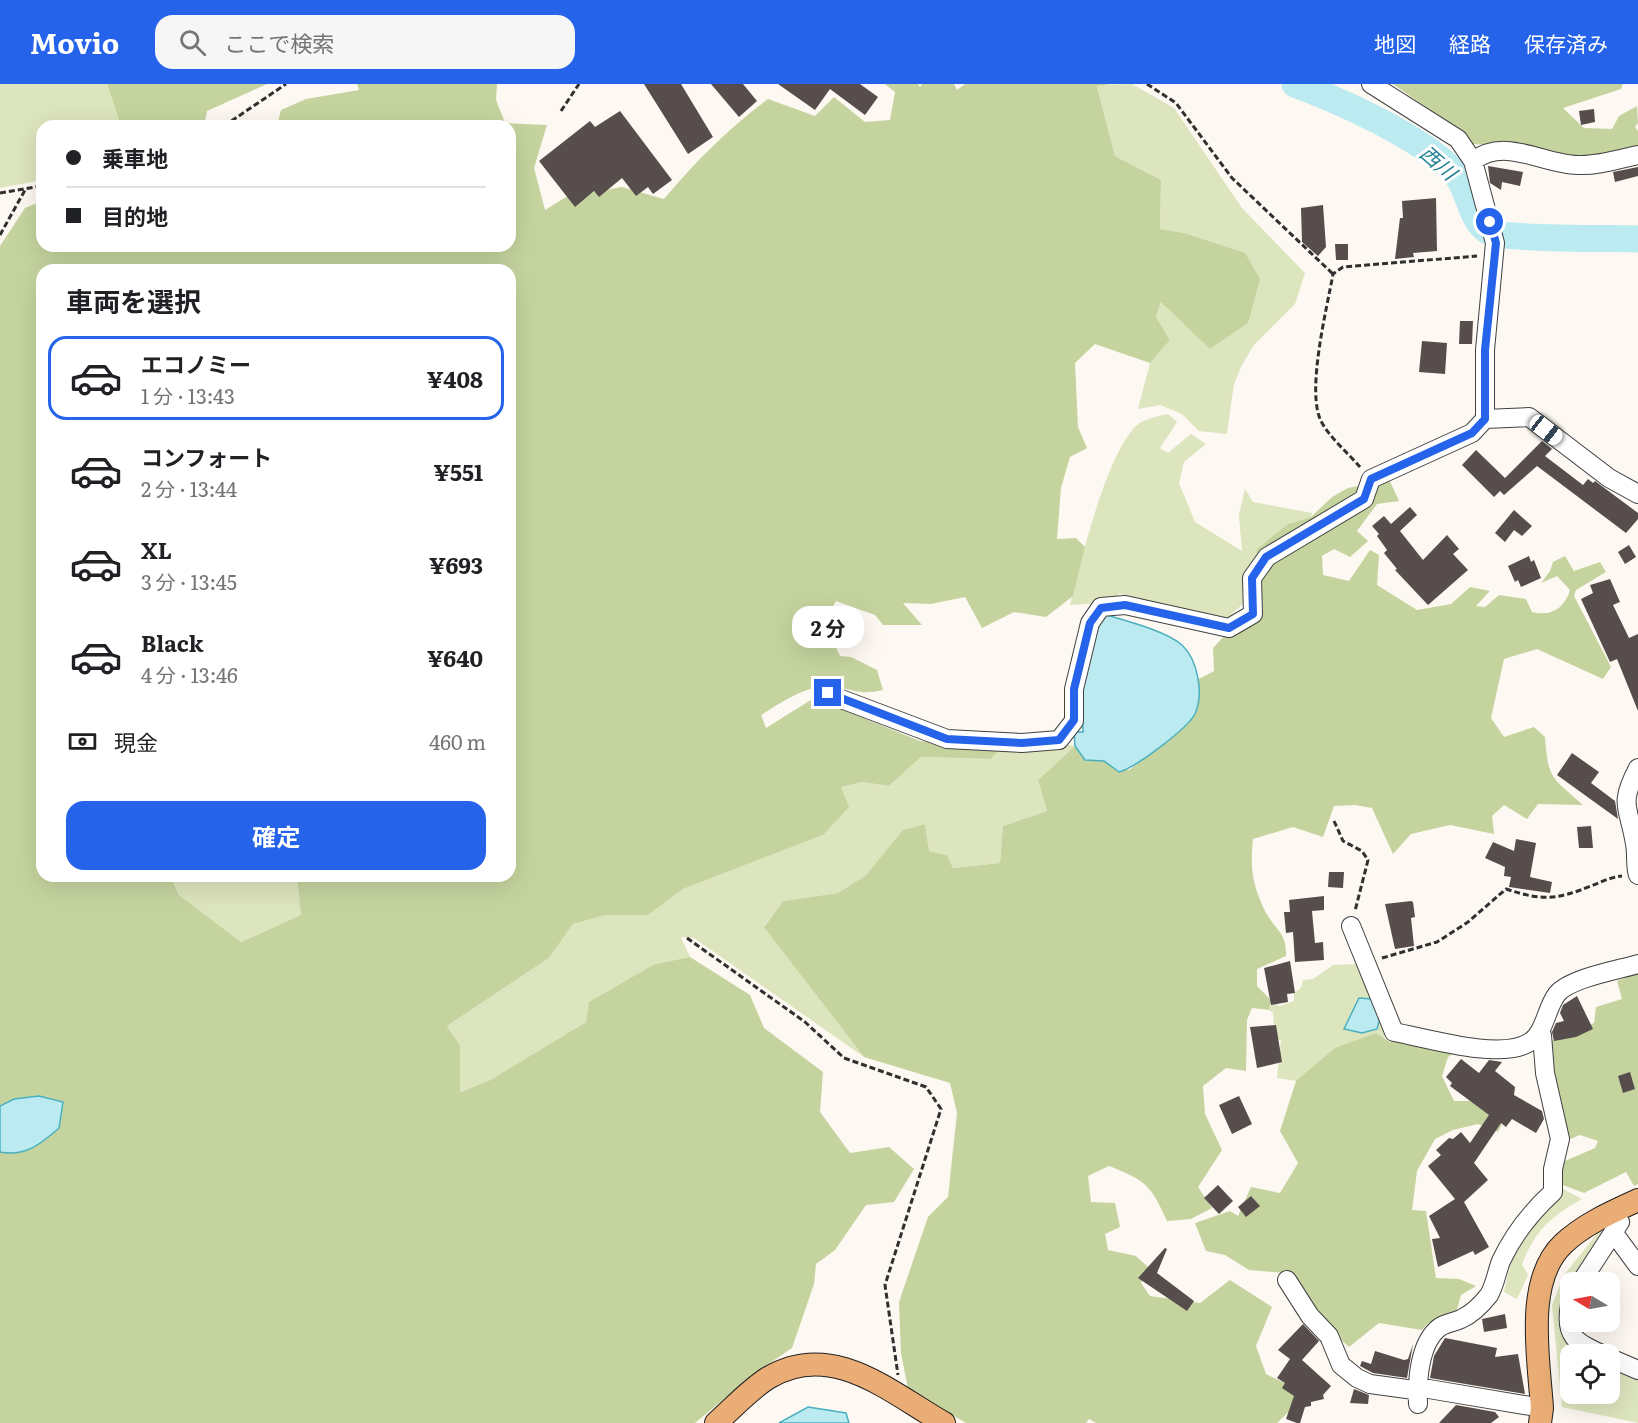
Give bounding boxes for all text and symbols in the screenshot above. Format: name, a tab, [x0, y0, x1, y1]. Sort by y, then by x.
search box	[155, 15, 575, 69]
text: Movio	[30, 21, 119, 63]
icon: search	[176, 26, 209, 59]
text: ここで検索	[224, 26, 334, 59]
text: 地図	[1374, 27, 1416, 58]
text: 経路	[1449, 27, 1491, 58]
text: 保存済み	[1524, 27, 1608, 58]
water label: 西川	[1414, 137, 1466, 187]
text: 乗車地	[102, 141, 168, 174]
text: 目的地	[102, 199, 168, 232]
route start	[1476, 208, 1503, 235]
text: 車両を選択	[66, 280, 201, 320]
text: エコノミー	[141, 347, 251, 380]
icon: car	[69, 351, 123, 405]
text: ¥408	[427, 362, 483, 395]
text: 1 分 · 13:43	[141, 380, 235, 410]
car	[1526, 412, 1566, 448]
text: コンフォート	[141, 440, 272, 473]
icon: car	[69, 444, 123, 498]
text: ¥551	[434, 455, 483, 488]
text: 2 分 · 13:44	[141, 473, 237, 503]
text: XL	[141, 533, 172, 566]
icon: car	[69, 537, 123, 591]
text: ¥693	[429, 548, 483, 581]
text: 3 分 · 13:45	[141, 566, 237, 596]
callout: 2 分	[792, 606, 864, 648]
text: 2 分	[811, 612, 845, 642]
text: Black	[141, 626, 203, 659]
icon: car	[69, 630, 123, 684]
text: ¥640	[427, 641, 483, 674]
text: 4 分 · 13:46	[141, 659, 238, 689]
route end	[814, 679, 841, 706]
icon: cash	[66, 725, 99, 758]
text: 現金	[114, 725, 158, 758]
text: 460 m	[429, 726, 486, 756]
button: 確定	[66, 801, 486, 870]
north arrow	[1560, 1272, 1620, 1332]
map controls	[1560, 1272, 1620, 1404]
button: locate	[1560, 1344, 1620, 1404]

